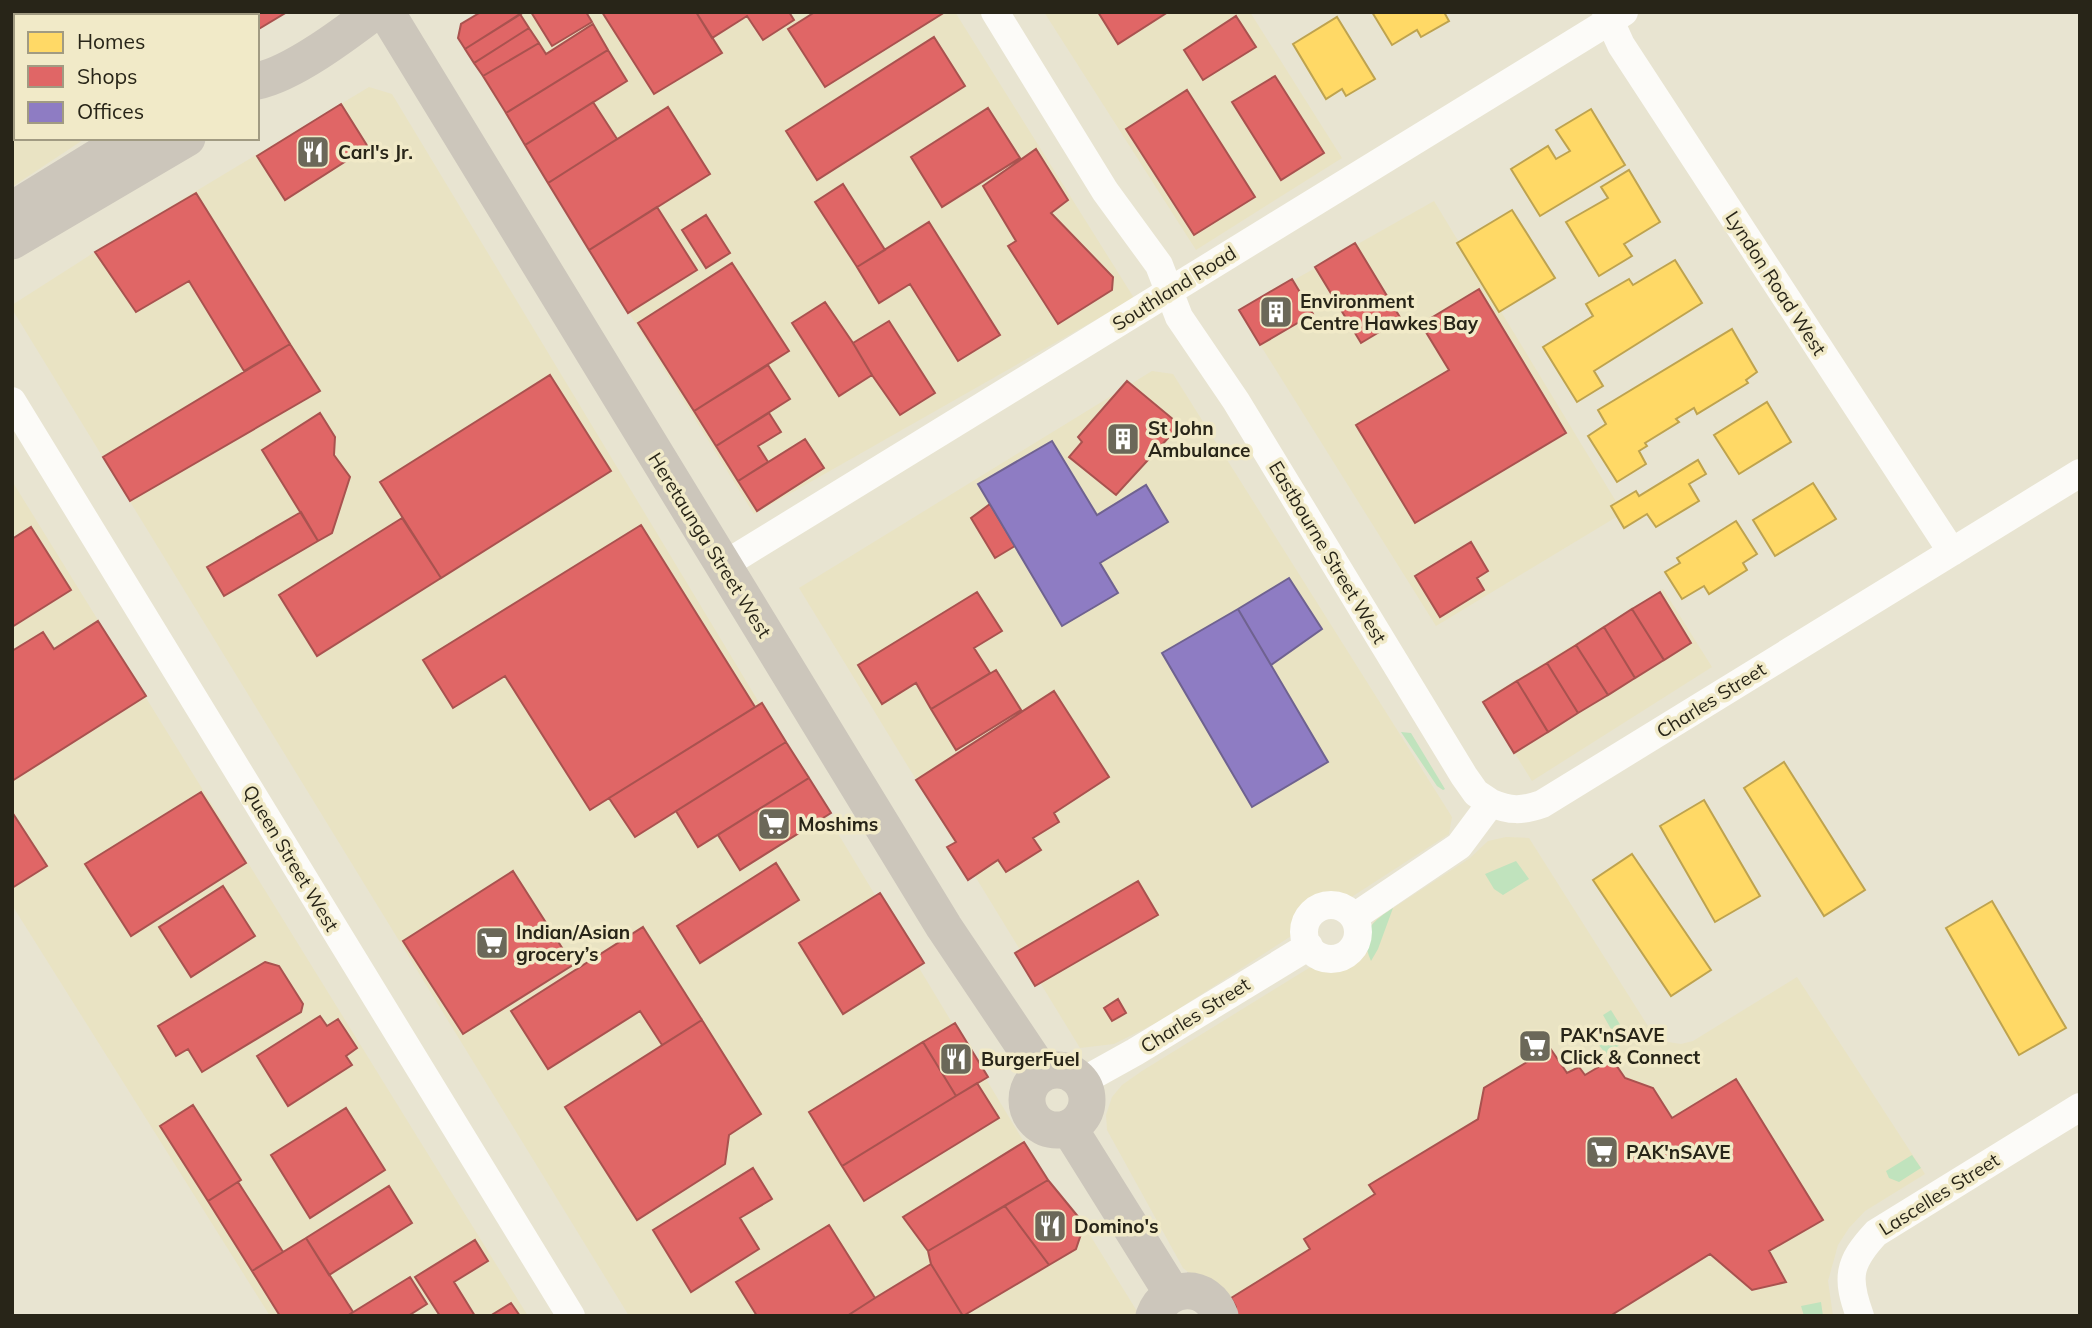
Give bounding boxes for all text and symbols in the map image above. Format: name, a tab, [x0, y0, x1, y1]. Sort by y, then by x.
legend	[14, 14, 259, 140]
text: Homes	[77, 28, 145, 54]
text: Shops	[77, 63, 137, 89]
text: Offices	[77, 98, 144, 124]
restaurant icon: Carl's Jr.	[294, 133, 332, 171]
place label: Carl's Jr.	[338, 140, 413, 164]
street label: Lyndon Road West	[1720, 206, 1832, 360]
street label: Southland Road	[1108, 240, 1240, 336]
place label: Environment Centre Hawkes Bay	[1300, 289, 1479, 335]
building icon: Environment Centre Hawkes Bay	[1257, 293, 1295, 331]
place label: St John Ambulance	[1148, 416, 1250, 462]
building icon: St John Ambulance	[1104, 420, 1142, 458]
street label: Heretaunga Street West	[643, 448, 777, 642]
street label: Eastbourne Street West	[1264, 456, 1392, 648]
street label: Charles Street	[1652, 657, 1770, 743]
street label: Queen Street West	[238, 781, 344, 936]
supermarket icon: Moshims	[755, 805, 793, 843]
place label: Moshims	[798, 812, 878, 836]
place label: Indian/Asian grocery’s	[516, 920, 630, 966]
supermarket icon: Indian/Asian grocery’s	[473, 924, 511, 962]
street label: Charles Street	[1136, 972, 1254, 1058]
place label: PAK'nSAVE Click & Connect	[1560, 1023, 1700, 1069]
supermarket icon: PAK'nSAVE Click & Connect	[1516, 1027, 1554, 1065]
restaurant icon: BurgerFuel	[937, 1040, 975, 1078]
place label: BurgerFuel	[981, 1047, 1080, 1071]
supermarket icon: PAK'nSAVE	[1583, 1133, 1621, 1171]
place label: PAK'nSAVE	[1626, 1140, 1731, 1164]
street label: Lascelles Street	[1875, 1147, 2004, 1240]
restaurant icon: Domino's	[1031, 1207, 1069, 1245]
place label: Domino's	[1074, 1214, 1159, 1238]

